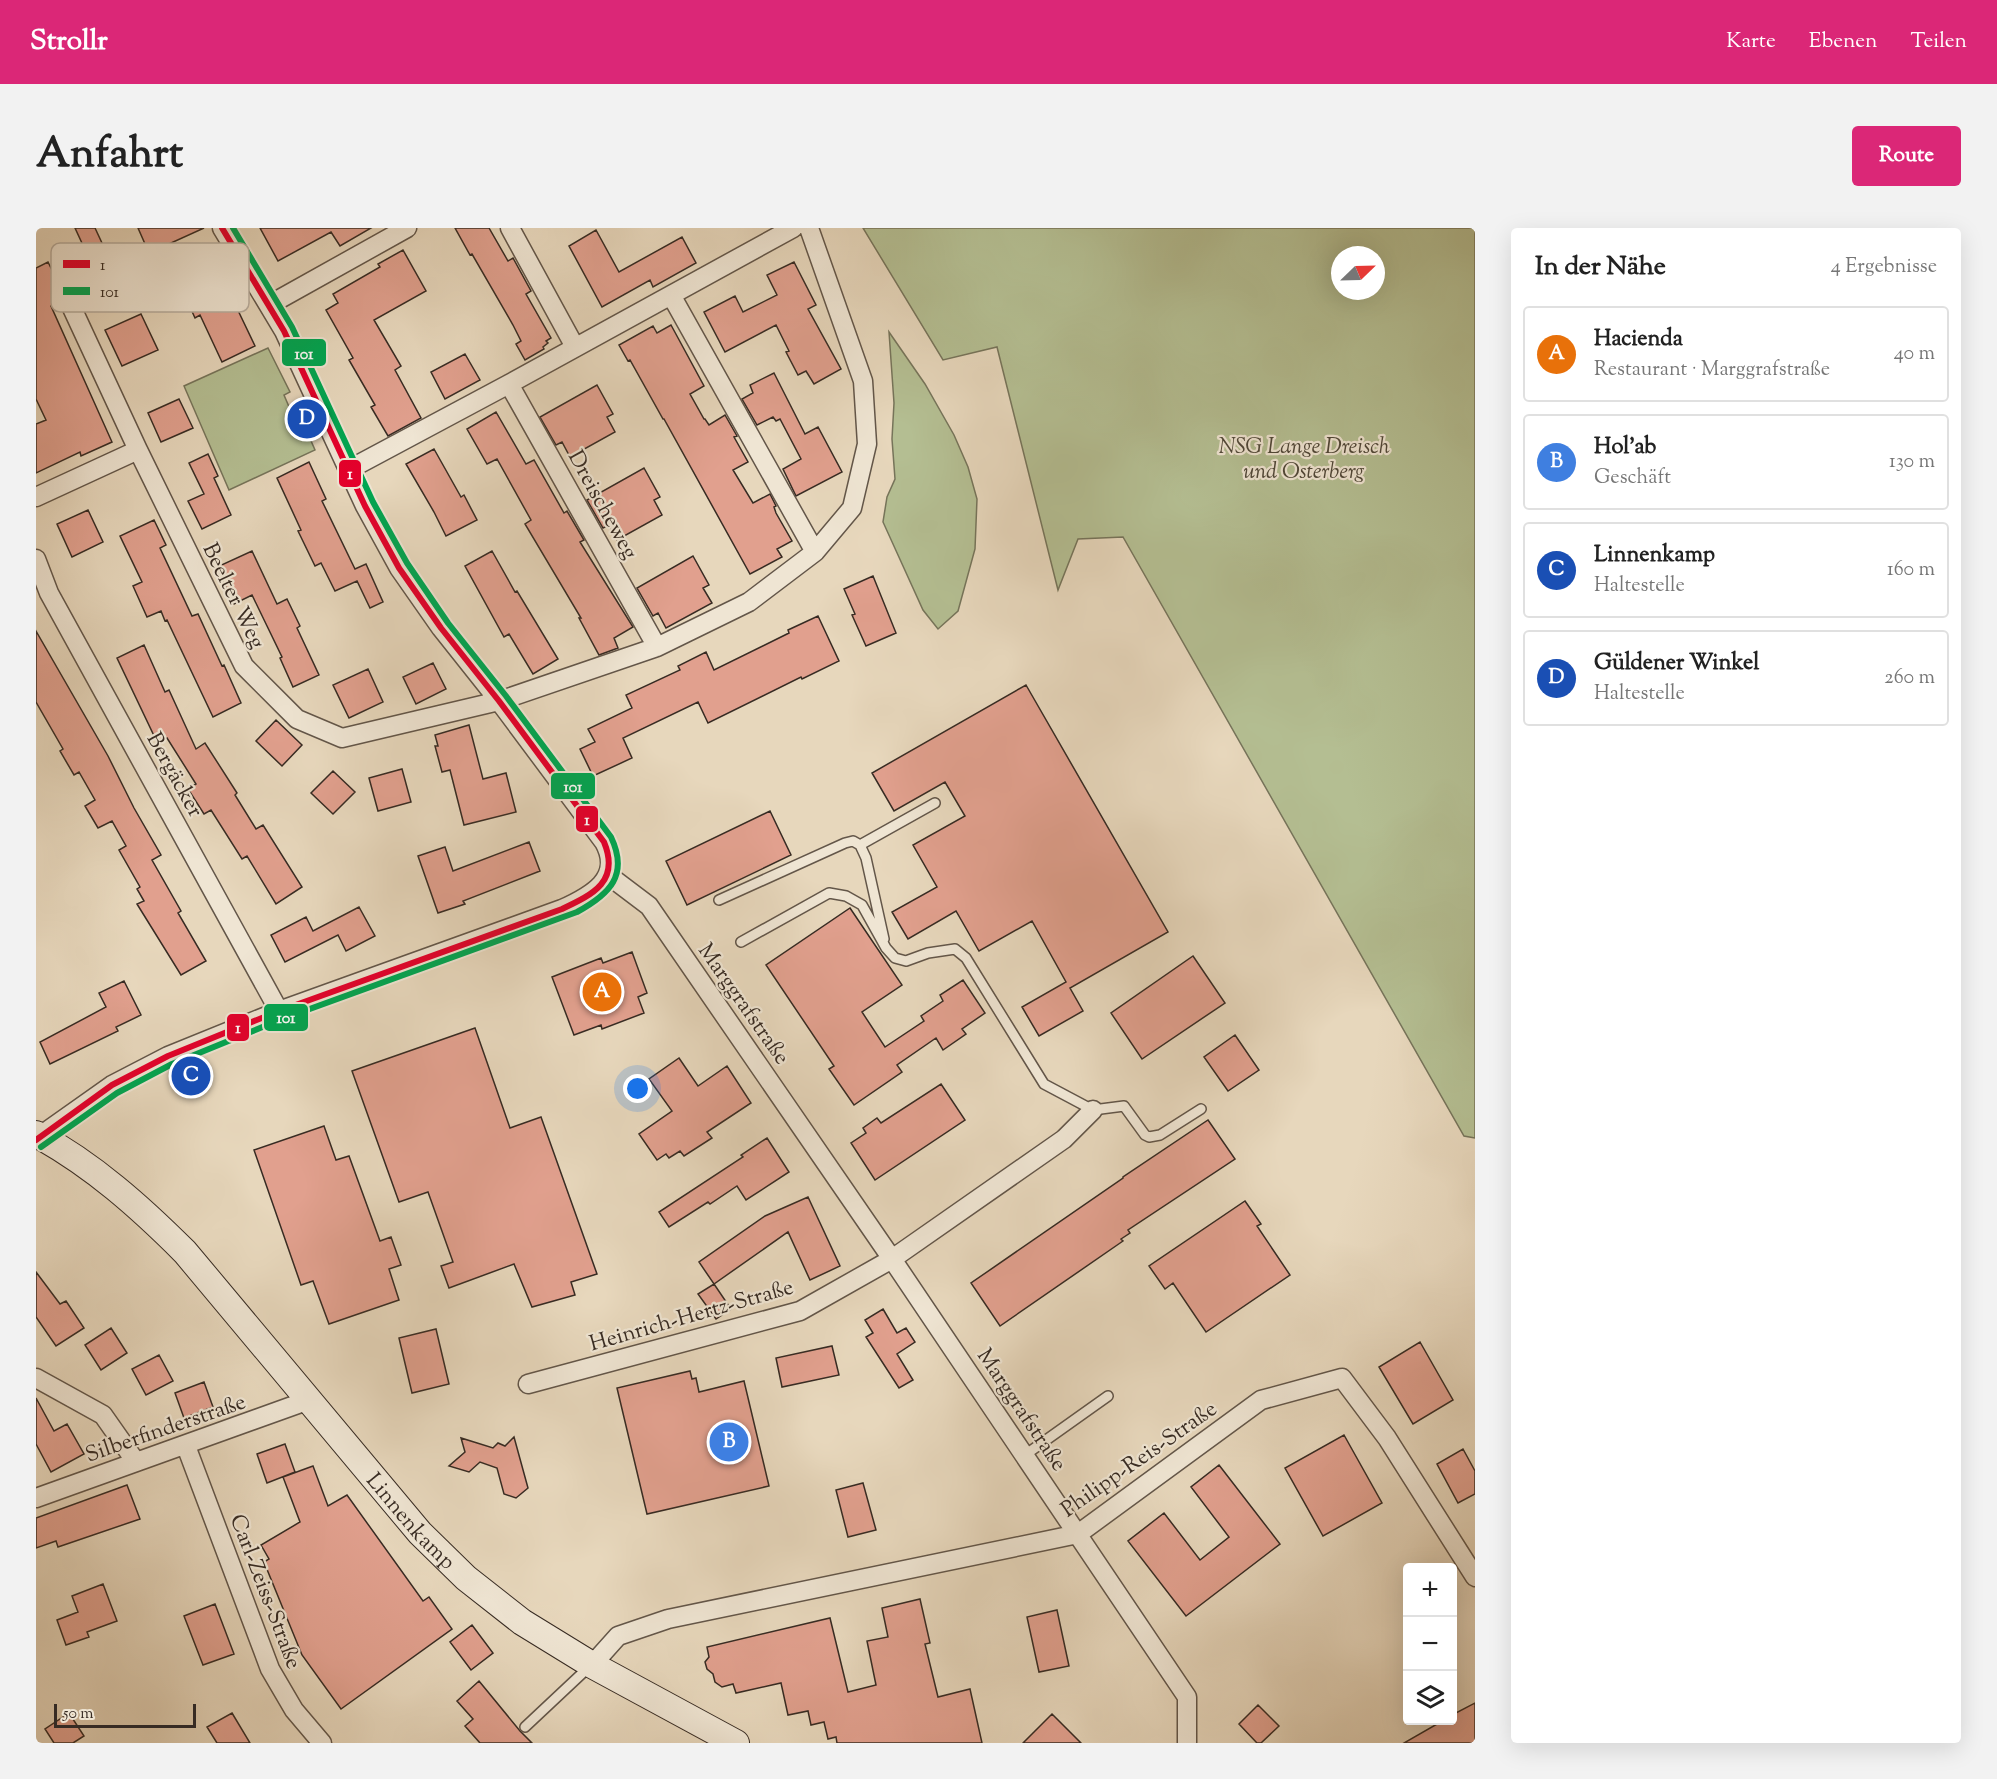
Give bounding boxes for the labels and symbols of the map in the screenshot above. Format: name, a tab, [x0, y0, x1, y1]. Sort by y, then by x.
legend	[51, 243, 249, 312]
north arrow	[1331, 246, 1385, 300]
text: 1	[100, 255, 106, 278]
text: 101	[100, 282, 120, 305]
line badge: 101	[281, 338, 327, 367]
text: 101	[294, 344, 314, 367]
pin: D	[288, 396, 326, 441]
park label: NSG Lange Dreisch und Osterberg	[1218, 432, 1390, 489]
street label: Dreischeweg	[558, 445, 645, 566]
line badge: 1	[338, 459, 362, 488]
text: 1	[347, 464, 353, 487]
street label: Beelter Weg	[193, 538, 272, 655]
street label: Bergäcker	[137, 727, 210, 824]
line badge: 101	[550, 772, 596, 800]
text: 101	[563, 777, 583, 800]
line badge: 1	[575, 805, 599, 833]
text: 1	[584, 810, 590, 833]
street label: Marggrafstraße	[689, 937, 796, 1072]
pin: A	[582, 970, 622, 1014]
line badge: 101	[263, 1003, 309, 1032]
text: 101	[276, 1008, 296, 1031]
line badge: 1	[226, 1013, 250, 1042]
text: 1	[235, 1018, 241, 1041]
pin: C	[172, 1054, 210, 1098]
your location	[623, 1074, 652, 1103]
street label: Heinrich-Hertz-Straße	[586, 1272, 798, 1361]
street label: Marggrafstraße	[968, 1343, 1073, 1479]
street label: Silberfinderstraße	[81, 1387, 251, 1472]
street label: Philipp-Reis-Straße	[1055, 1395, 1224, 1526]
pin: B	[710, 1420, 748, 1464]
street label: Linnenkamp	[357, 1467, 462, 1578]
street label: Carl-Zeiss-Straße	[220, 1510, 308, 1674]
scale bar	[54, 1701, 196, 1728]

